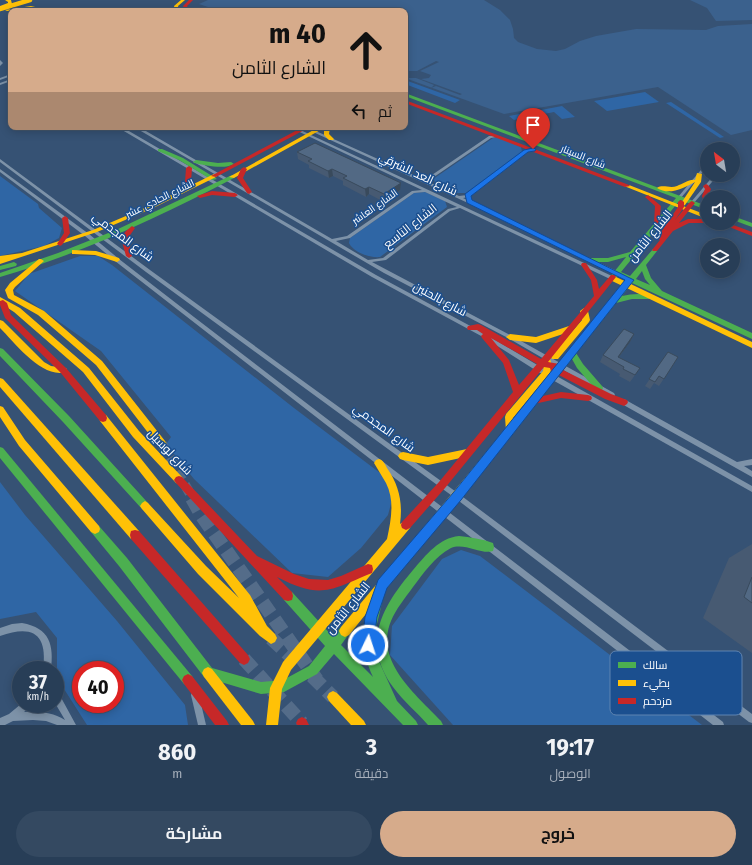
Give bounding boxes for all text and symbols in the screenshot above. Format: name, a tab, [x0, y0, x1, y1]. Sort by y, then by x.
text: 40 m	[269, 17, 326, 50]
icon: ahead	[340, 24, 392, 76]
text: الشارع الثامن	[232, 57, 326, 79]
icon: left	[348, 100, 370, 122]
text: ثم	[378, 103, 392, 121]
pin	[516, 108, 550, 149]
icon: arrive	[522, 114, 544, 136]
street label: شارع السينار	[558, 142, 607, 171]
north arrow	[700, 142, 740, 182]
map controls	[700, 142, 740, 278]
street label: شارع العد الشرقي	[375, 150, 460, 201]
street label: الشارع الحادي عشر	[123, 177, 197, 222]
street label: الشارع العاشر	[349, 187, 400, 228]
button: sound	[700, 190, 740, 230]
street label: الشارع التاسع	[380, 201, 440, 252]
street label: الشارع الثامن	[625, 207, 676, 265]
street label: شارع المجدمي	[88, 210, 156, 267]
button: layers	[700, 238, 740, 278]
street label: شارع بالحنين	[410, 279, 469, 320]
street label: شارع المجدمي	[349, 401, 418, 457]
street label: شارع لوسيل	[144, 426, 195, 479]
street label: الشارع الثامن	[323, 579, 374, 637]
position arrow	[347, 624, 389, 666]
legend	[610, 651, 742, 715]
text: سالك	[643, 659, 667, 672]
speed limit sign: 40	[72, 661, 124, 713]
text: 37	[29, 670, 47, 694]
text: بطيء	[643, 677, 670, 692]
text: km/h	[27, 691, 49, 703]
text: مزدحم	[643, 695, 672, 709]
text: 3	[366, 733, 377, 761]
text: 19:17	[546, 733, 594, 761]
text: 860	[158, 738, 196, 766]
text: m	[172, 766, 182, 781]
text: دقيقة	[354, 766, 388, 781]
text: الوصول	[549, 766, 591, 781]
button: مشاركة	[16, 811, 372, 857]
button: خروج	[380, 811, 736, 857]

